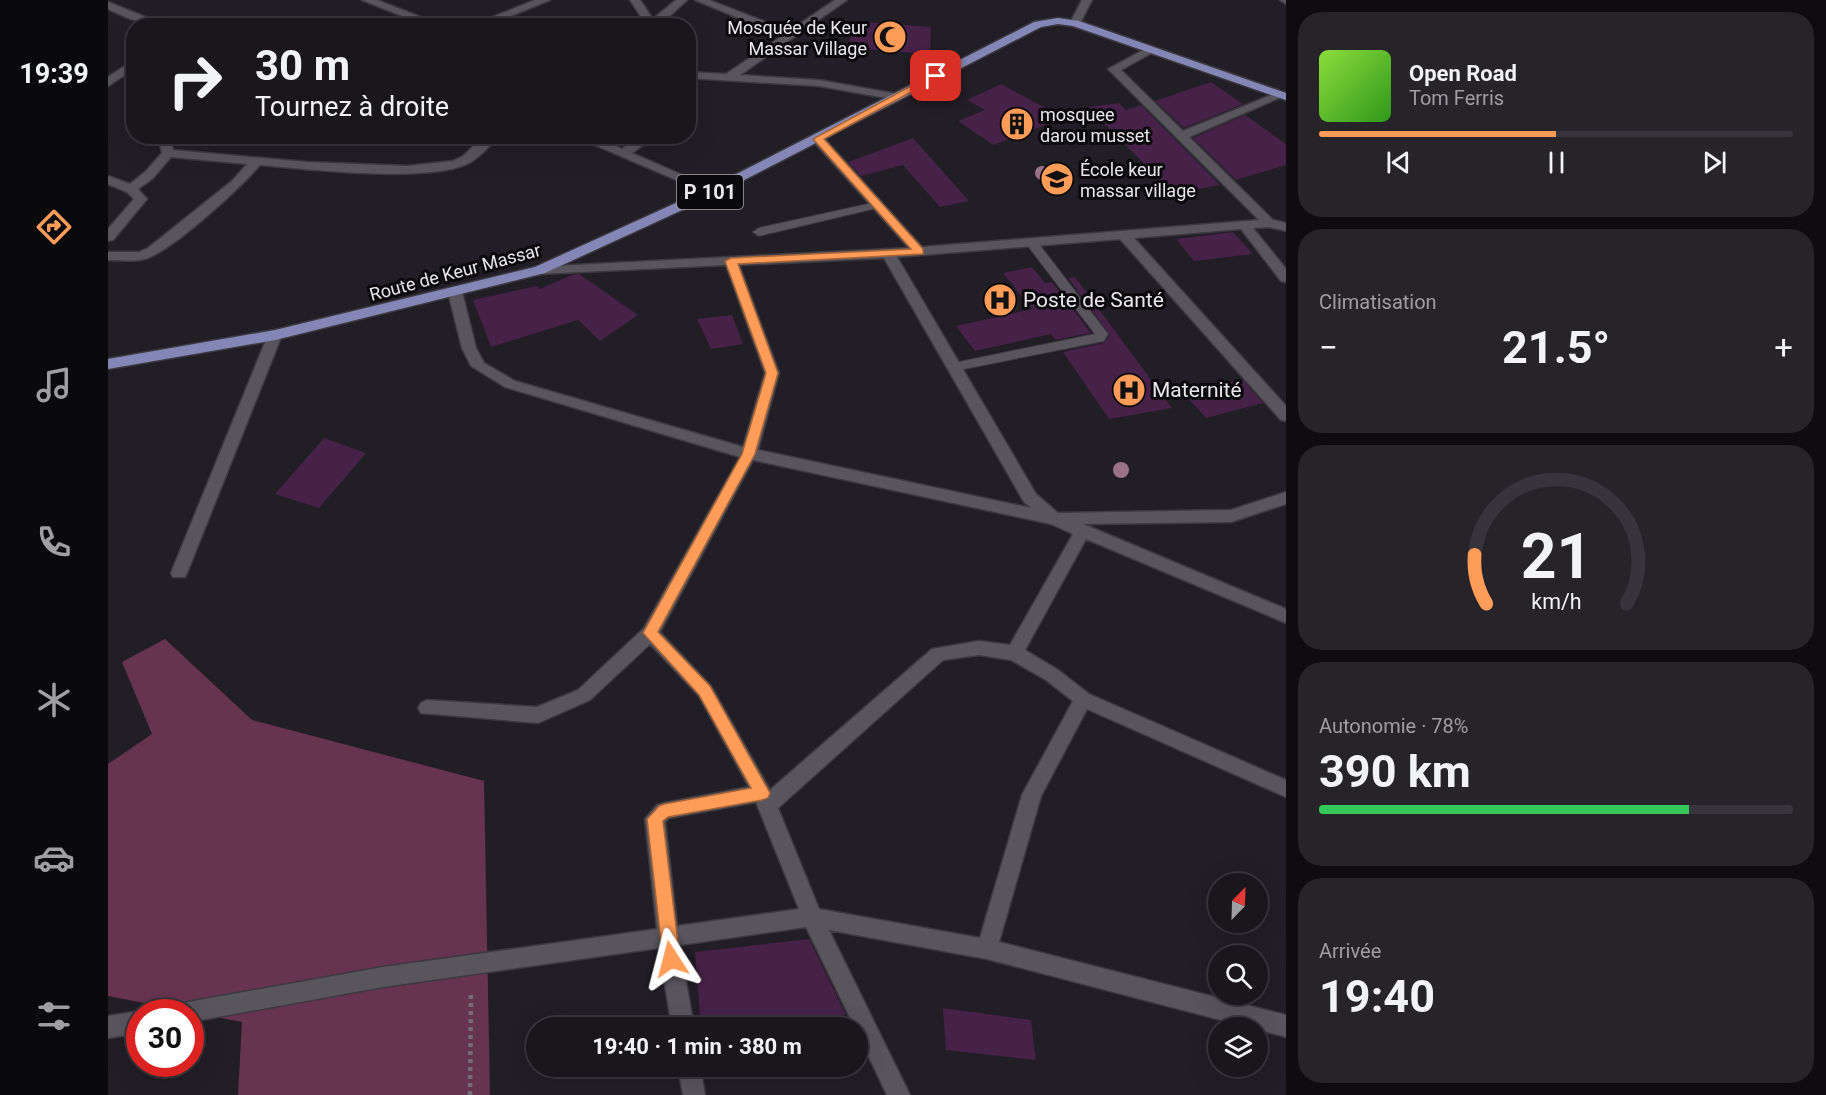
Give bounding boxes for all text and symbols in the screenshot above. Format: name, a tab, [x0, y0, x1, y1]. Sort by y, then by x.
place label: Mosquée de Keur Massar Village	[727, 17, 867, 59]
mosque icon: Mosquée de Keur Massar Village	[872, 19, 908, 55]
text: 30 m	[255, 41, 350, 90]
icon: right	[156, 42, 234, 120]
pin	[910, 50, 961, 101]
text: 19:39	[19, 58, 89, 90]
icon: arrive	[919, 59, 952, 92]
text: Open Road	[1409, 61, 1517, 86]
text: Tom Ferris	[1409, 86, 1504, 110]
text: Tournez à droite	[255, 91, 449, 123]
place label: mosquee darou musset	[1040, 104, 1150, 146]
building icon: mosquee darou musset	[999, 106, 1035, 142]
icon: previous	[1382, 146, 1415, 179]
icon: pause	[1540, 146, 1573, 179]
icon: next	[1698, 146, 1731, 179]
place label: École keur massar village	[1080, 159, 1196, 201]
school or university icon: École keur massar village	[1039, 161, 1075, 197]
road number: P 101	[677, 175, 743, 209]
icon: directions	[33, 206, 75, 248]
street label: Route de Keur Massar	[367, 239, 543, 305]
hospital icon: Poste de Santé	[982, 282, 1018, 318]
place label: Poste de Santé	[1023, 288, 1164, 312]
text: Climatisation	[1319, 290, 1437, 314]
text: 21.5°	[1502, 321, 1610, 374]
text: −	[1319, 328, 1338, 367]
text: +	[1774, 328, 1793, 367]
icon: music	[33, 364, 75, 406]
hospital icon: Maternité	[1111, 372, 1147, 408]
place label: Maternité	[1152, 378, 1242, 402]
icon: phone	[33, 521, 75, 563]
text: 21	[1520, 521, 1592, 594]
text: km/h	[1531, 590, 1581, 615]
icon: climate	[33, 679, 75, 721]
text: Autonomie · 78%	[1319, 714, 1468, 738]
text: 390 km	[1319, 745, 1471, 798]
icon: car	[33, 837, 75, 879]
north arrow	[1208, 873, 1268, 933]
map controls	[1208, 873, 1268, 1077]
position arrow	[639, 927, 703, 991]
text: Arrivée	[1319, 939, 1381, 963]
button: search	[1208, 945, 1268, 1005]
text: 19:40	[1319, 970, 1435, 1023]
icon: filters	[33, 995, 75, 1037]
speed limit sign: 30	[126, 999, 204, 1077]
button: layers	[1208, 1017, 1268, 1077]
text: 19:40 · 1 min · 380 m	[592, 1034, 802, 1059]

